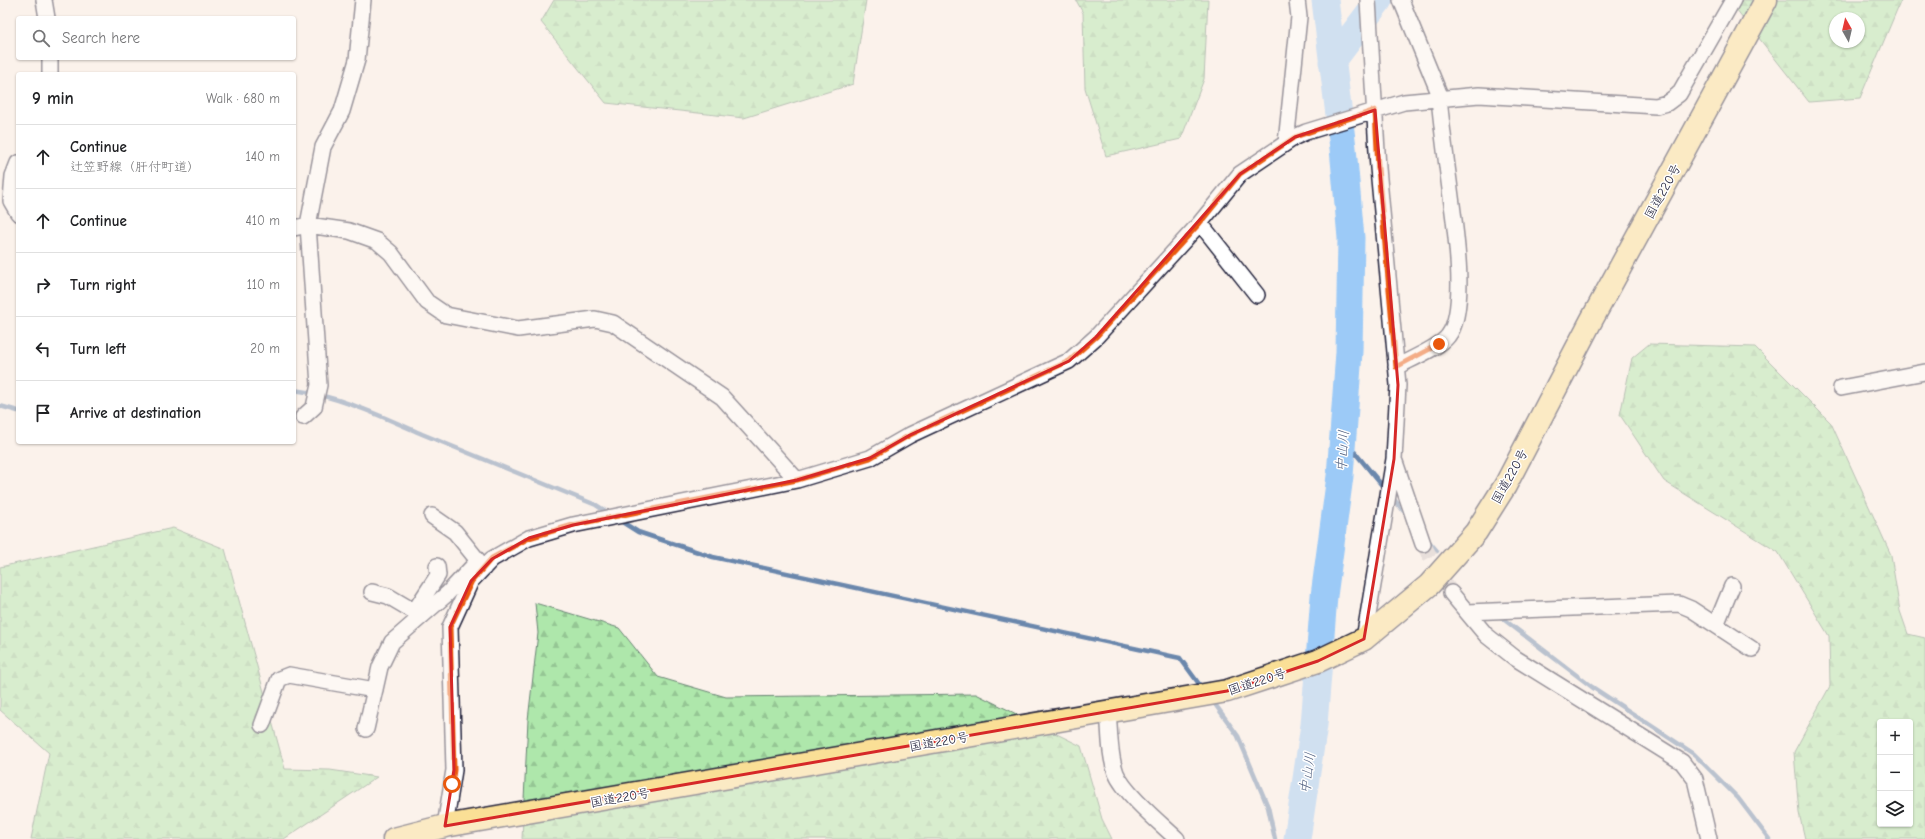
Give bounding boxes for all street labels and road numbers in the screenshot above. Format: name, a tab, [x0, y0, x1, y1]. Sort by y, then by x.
street label: 国道220号	[1641, 161, 1684, 221]
street label: 国道220号	[1488, 446, 1531, 506]
street label: 国道220号	[1226, 665, 1288, 698]
street label: 国道220号	[908, 729, 970, 754]
street label: 国道220号	[589, 785, 651, 810]

